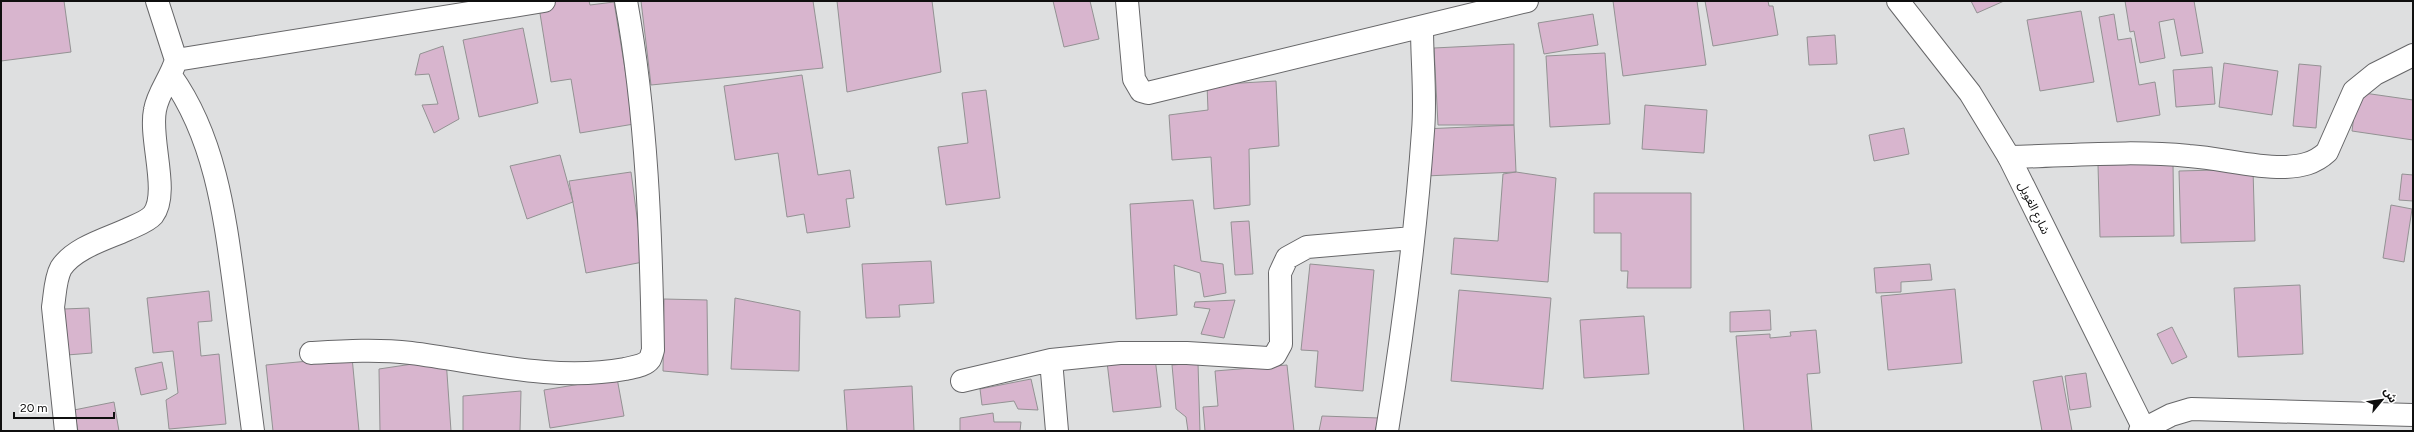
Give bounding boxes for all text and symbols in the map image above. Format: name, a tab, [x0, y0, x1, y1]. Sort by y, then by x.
street label: شارع الغويل	[2014, 179, 2053, 237]
north arrow	[2362, 380, 2402, 420]
text: ش	[2381, 386, 2400, 405]
scale bar	[14, 394, 114, 420]
text: 20 m	[20, 401, 48, 415]

